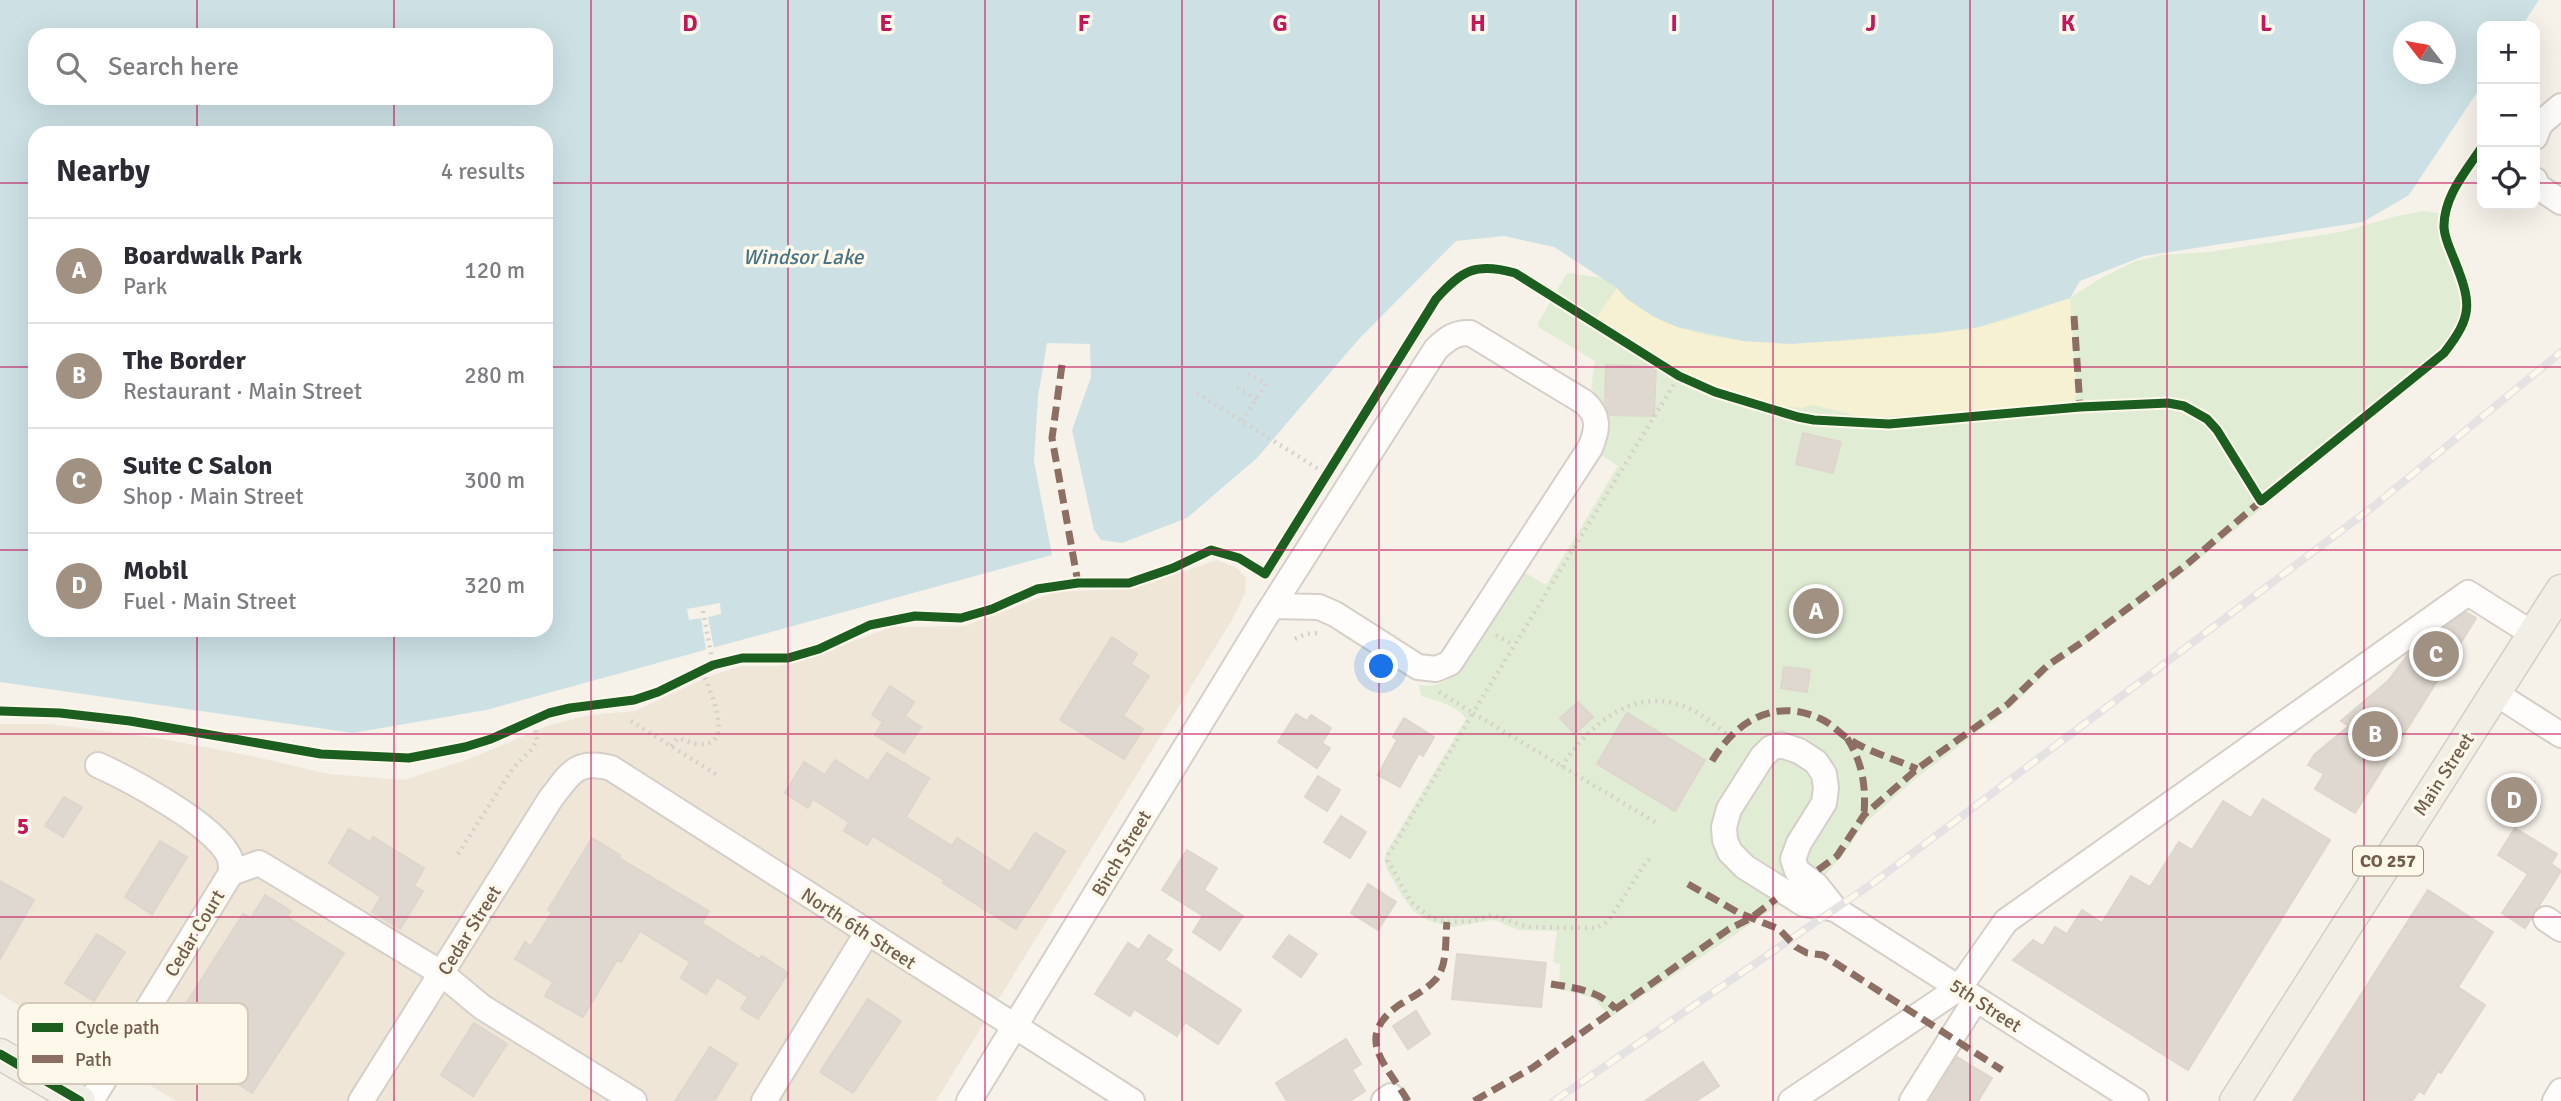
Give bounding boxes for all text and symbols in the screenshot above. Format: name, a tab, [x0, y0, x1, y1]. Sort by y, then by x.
text: D	[682, 9, 698, 38]
text: E	[879, 9, 893, 38]
text: F	[1078, 9, 1090, 38]
text: G	[1272, 9, 1288, 38]
text: H	[1470, 9, 1486, 38]
text: I	[1670, 9, 1678, 38]
text: J	[1866, 9, 1876, 38]
text: K	[2061, 9, 2076, 38]
text: L	[2260, 9, 2272, 38]
north arrow	[2393, 21, 2456, 84]
map controls	[2477, 21, 2540, 210]
button: +	[2477, 21, 2540, 84]
search box	[28, 28, 553, 105]
icon: search	[52, 48, 90, 86]
text: Search here	[108, 51, 239, 83]
button: −	[2477, 84, 2540, 147]
button: locate	[2477, 147, 2540, 210]
text: Nearby	[56, 153, 150, 190]
text: 4 results	[441, 157, 525, 186]
text: Boardwalk Park	[123, 240, 302, 272]
water label: Windsor Lake	[743, 244, 865, 270]
text: A	[72, 256, 86, 285]
text: 120 m	[464, 256, 525, 285]
text: Park	[123, 272, 167, 301]
text: The Border	[123, 345, 246, 377]
text: B	[72, 361, 86, 390]
text: 280 m	[464, 361, 525, 390]
text: Restaurant · Main Street	[123, 377, 362, 406]
text: Suite C Salon	[123, 450, 273, 482]
text: C	[72, 466, 86, 495]
text: 300 m	[464, 466, 525, 495]
text: Shop · Main Street	[123, 482, 304, 511]
text: Mobil	[123, 555, 188, 587]
text: D	[71, 571, 87, 600]
text: 320 m	[464, 571, 525, 600]
pin: A	[1793, 585, 1839, 637]
text: Fuel · Main Street	[123, 587, 296, 616]
pin: C	[2413, 628, 2459, 680]
your location	[1364, 649, 1398, 683]
pin: B	[2352, 708, 2398, 760]
street label: Main Street	[2408, 728, 2480, 821]
pin: D	[2491, 774, 2537, 826]
street label: Birch Street	[1087, 806, 1157, 901]
text: 5	[17, 812, 29, 841]
road number: CO 257	[2353, 846, 2423, 876]
street label: Cedar Street	[433, 881, 507, 980]
street label: North 6th Street	[796, 883, 921, 975]
street label: Cedar Court	[159, 885, 230, 981]
street label: 5th Street	[1945, 974, 2026, 1038]
legend	[18, 1003, 248, 1084]
text: Cycle path	[75, 1016, 160, 1040]
text: Path	[75, 1048, 112, 1072]

